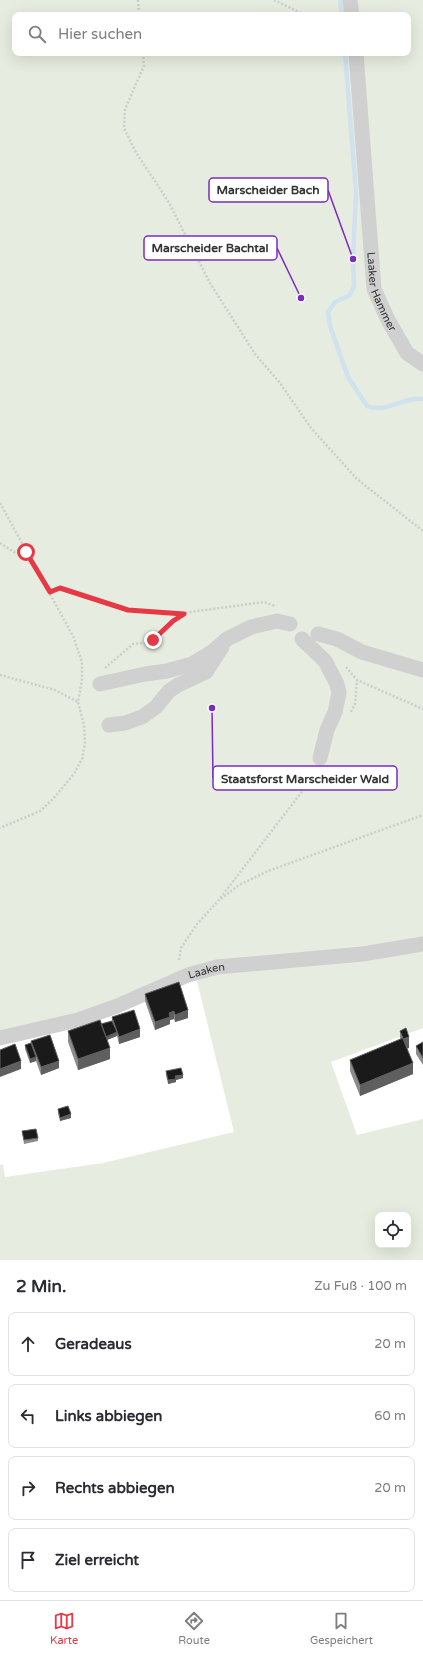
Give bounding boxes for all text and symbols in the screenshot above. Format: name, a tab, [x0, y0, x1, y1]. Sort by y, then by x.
search box	[12, 12, 411, 56]
icon: search	[26, 23, 48, 45]
text: Hier suchen	[58, 25, 142, 43]
callout: Marscheider Bach	[209, 178, 328, 202]
text: Marscheider Bach	[216, 183, 320, 197]
callout: Marscheider Bachtal	[144, 236, 277, 260]
text: Marscheider Bachtal	[151, 241, 269, 255]
street label: Laaker Hammer	[364, 251, 400, 334]
route start	[17, 543, 35, 561]
route end	[144, 631, 162, 649]
callout: Staatsforst Marscheider Wald	[213, 766, 397, 790]
text: Staatsforst Marscheider Wald	[221, 772, 389, 786]
street label: Laaken	[187, 960, 225, 982]
map controls	[375, 1212, 411, 1248]
button: locate	[375, 1212, 411, 1248]
text: 2 Min.	[16, 1276, 66, 1297]
text: Zu Fuß · 100 m	[314, 1278, 407, 1294]
icon: ahead	[17, 1333, 39, 1355]
text: Geradeaus	[55, 1335, 132, 1353]
text: 20 m	[374, 1336, 406, 1352]
icon: left	[17, 1405, 39, 1427]
text: Links abbiegen	[55, 1407, 162, 1425]
text: 60 m	[374, 1408, 406, 1424]
icon: right	[17, 1477, 39, 1499]
text: Rechts abbiegen	[55, 1479, 175, 1497]
text: 20 m	[374, 1480, 406, 1496]
icon: arrive	[17, 1549, 39, 1571]
text: Ziel erreicht	[55, 1551, 139, 1569]
tab: Karte	[50, 1610, 78, 1647]
tab: Route	[178, 1610, 210, 1647]
tab: Gespeichert	[310, 1610, 373, 1647]

